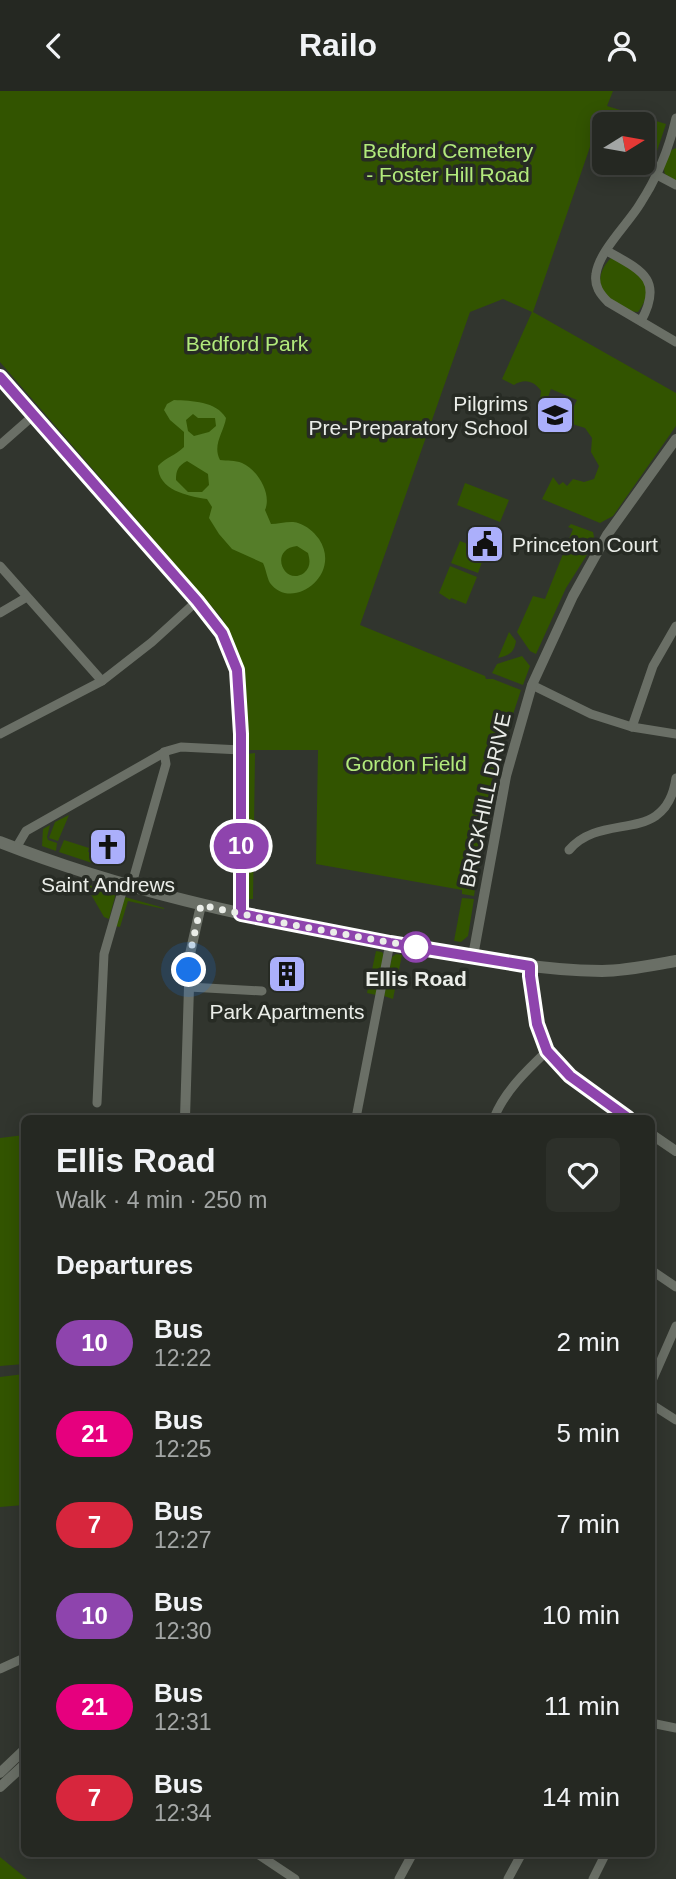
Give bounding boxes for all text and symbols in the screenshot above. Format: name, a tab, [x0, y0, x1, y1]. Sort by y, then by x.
icon: back	[35, 27, 73, 65]
text: Railo	[299, 27, 377, 63]
icon: person	[603, 27, 641, 65]
north arrow	[592, 112, 654, 175]
map controls	[592, 112, 655, 175]
park label: Bedford Cemetery - Foster Hill Road	[363, 139, 534, 186]
park label: Bedford Park	[186, 332, 309, 355]
place label: Pilgrims Pre-Preparatory School	[309, 392, 528, 439]
school or university icon: Pilgrims Pre-Preparatory School	[534, 394, 576, 436]
public building icon: Princeton Court	[464, 523, 506, 565]
place label: Princeton Court	[512, 533, 658, 556]
street label: BRICKHILL DRIVE	[455, 711, 515, 889]
park label: Gordon Field	[345, 752, 467, 775]
line badge: 10	[210, 823, 272, 869]
church icon: Saint Andrews	[87, 826, 129, 868]
text: 10	[228, 832, 254, 859]
place label: Saint Andrews	[41, 873, 175, 896]
marker: Ellis Road	[401, 932, 431, 962]
your location	[171, 952, 206, 987]
building icon: Park Apartments	[266, 953, 308, 995]
place label: Ellis Road	[365, 967, 467, 990]
place label: Park Apartments	[209, 1000, 365, 1023]
button: heart	[546, 1138, 620, 1212]
text: Ellis Road	[56, 1142, 216, 1179]
text: Walk · 4 min · 250 m	[56, 1187, 267, 1213]
text: Departures	[56, 1250, 193, 1280]
text: Bus	[154, 1314, 203, 1344]
text: 2 min	[556, 1327, 620, 1357]
text: 10	[81, 1329, 108, 1356]
text: 12:22	[154, 1345, 212, 1371]
text: Bus	[154, 1405, 203, 1435]
text: 5 min	[556, 1418, 620, 1448]
text: 21	[81, 1420, 108, 1447]
text: 12:25	[154, 1436, 212, 1462]
text: Bus	[154, 1496, 203, 1526]
text: 7 min	[556, 1509, 620, 1539]
text: 7	[88, 1511, 101, 1538]
text: 12:27	[154, 1527, 212, 1553]
text: Bus	[154, 1587, 203, 1617]
text: 10 min	[542, 1600, 620, 1630]
text: 10	[81, 1602, 108, 1629]
text: 12:30	[154, 1618, 212, 1644]
text: Bus	[154, 1678, 203, 1708]
text: 11 min	[544, 1691, 620, 1721]
text: 21	[81, 1693, 108, 1720]
text: 12:31	[154, 1709, 212, 1735]
text: Bus	[154, 1769, 203, 1799]
text: 14 min	[542, 1782, 620, 1812]
text: 7	[88, 1784, 101, 1811]
text: 12:34	[154, 1800, 212, 1826]

